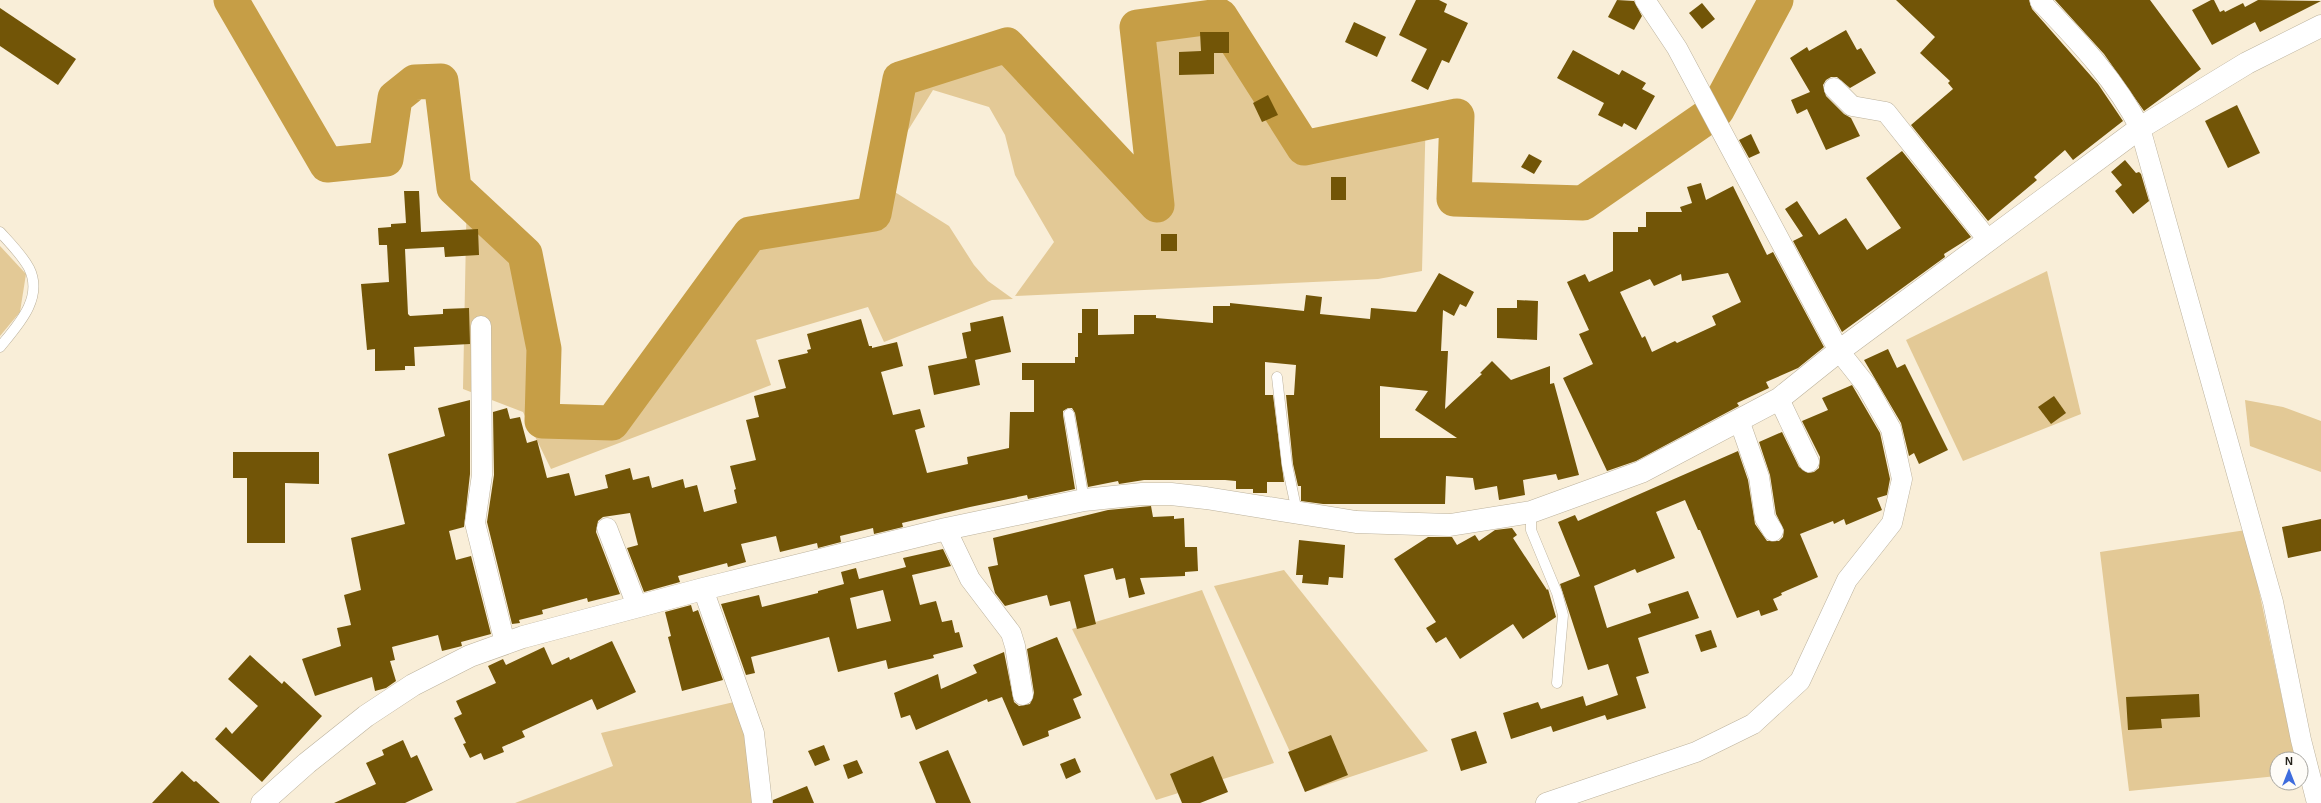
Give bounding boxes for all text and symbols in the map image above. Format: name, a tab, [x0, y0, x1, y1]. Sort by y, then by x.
north arrow	[2269, 751, 2309, 791]
text: N	[2285, 755, 2293, 767]

